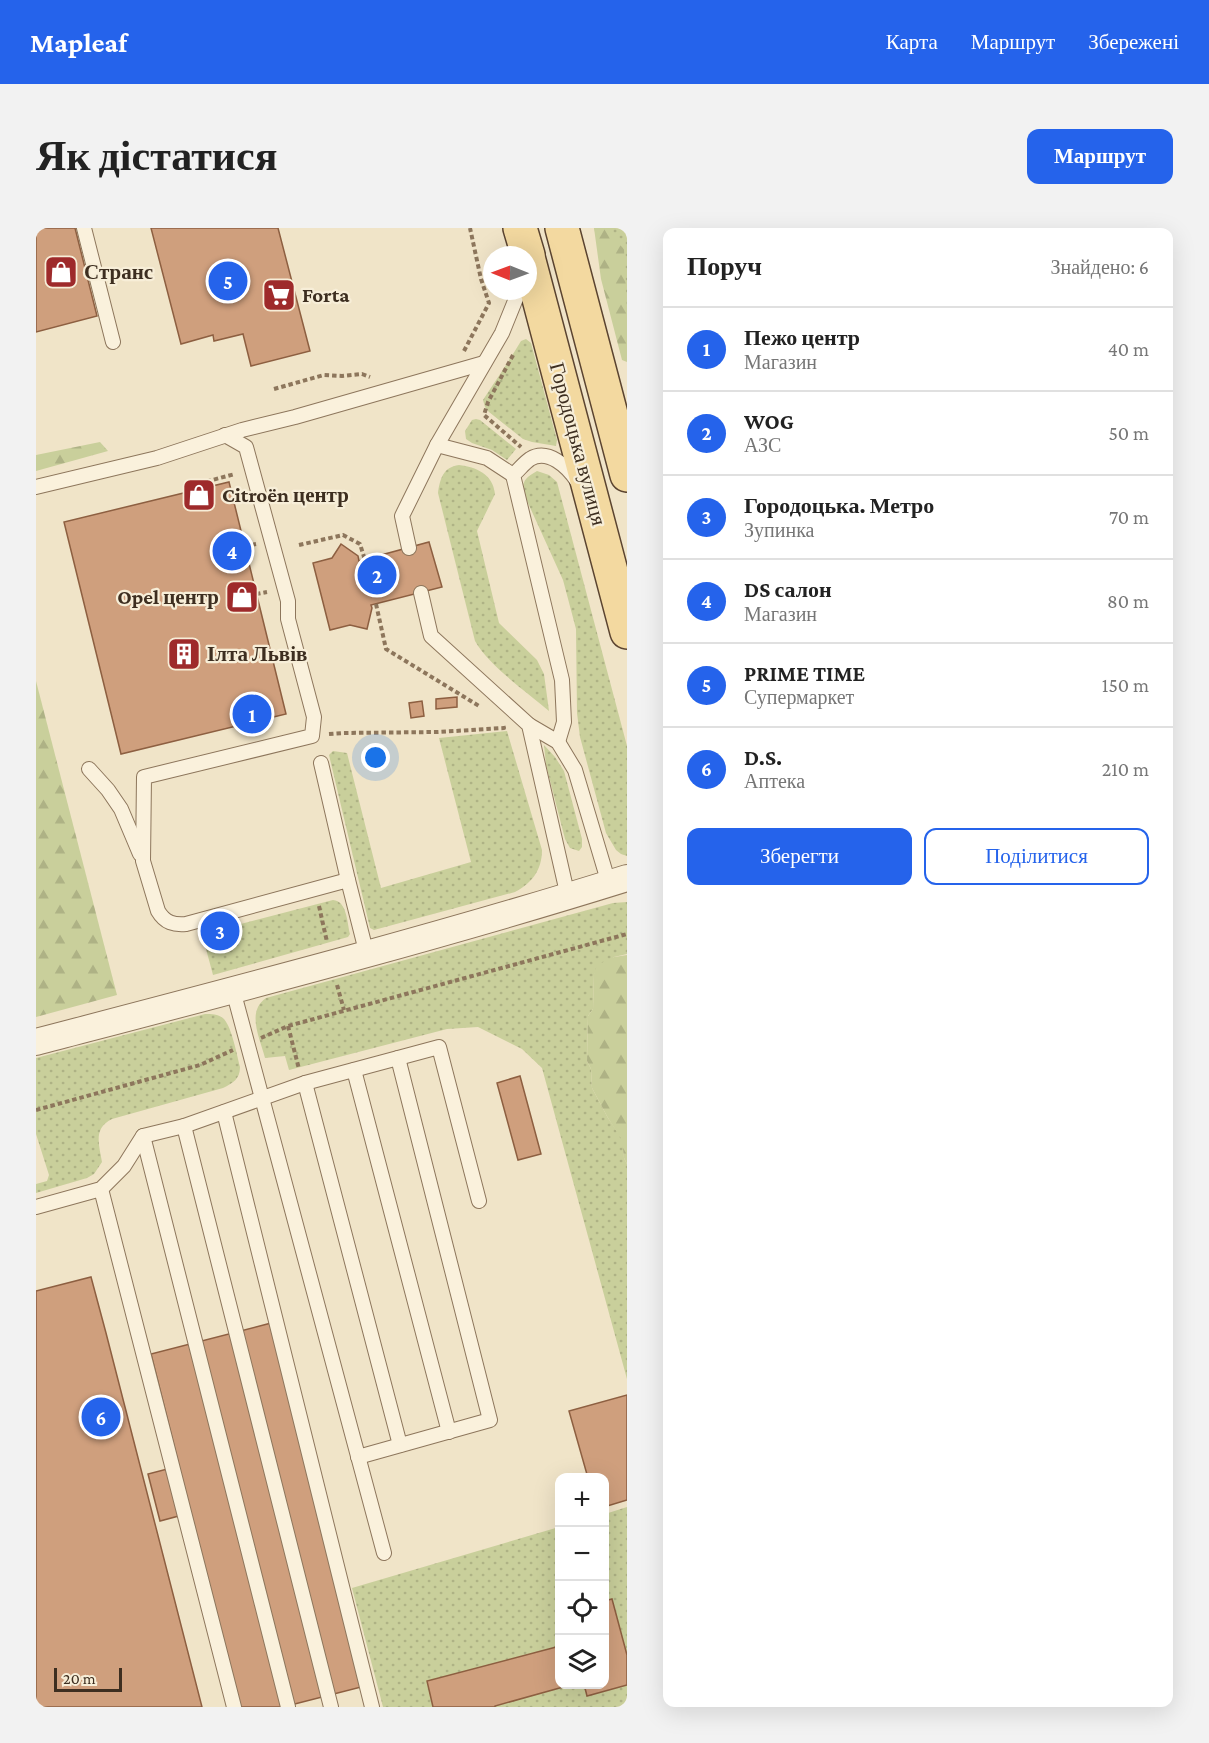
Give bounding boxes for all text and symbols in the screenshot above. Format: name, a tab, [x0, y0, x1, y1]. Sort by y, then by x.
text: Mapleaf	[30, 27, 127, 58]
text: Карта	[886, 30, 938, 54]
text: Маршрут	[971, 30, 1055, 54]
text: Збережені	[1088, 30, 1179, 54]
button: Маршрут	[1027, 129, 1173, 184]
text: Як дістатися	[36, 132, 277, 179]
north arrow	[483, 246, 537, 300]
text: Поруч	[687, 252, 762, 281]
shop icon: Странс	[43, 254, 79, 290]
text: Знайдено: 6	[1050, 256, 1149, 278]
pin: 5	[208, 259, 248, 304]
place label: Странс	[84, 260, 153, 284]
supermarket icon: Forta	[261, 277, 297, 313]
place label: Forta	[302, 283, 350, 307]
text: Пежо центр	[744, 325, 860, 350]
text: 1	[703, 338, 710, 360]
text: 40 m	[1108, 338, 1149, 360]
text: Магазин	[744, 351, 817, 373]
street label: Городоцька вулиця	[545, 360, 611, 528]
text: WOG	[744, 409, 794, 434]
text: 2	[701, 422, 712, 444]
text: 50 m	[1108, 422, 1149, 444]
text: АЗС	[744, 434, 781, 456]
shop icon: Citroën центр	[181, 477, 217, 513]
place label: Citroën центр	[222, 483, 349, 507]
text: Городоцька. Метро	[744, 493, 934, 518]
text: 3	[702, 506, 711, 528]
text: 70 m	[1109, 506, 1149, 528]
text: Зупинка	[744, 519, 814, 541]
pin: 4	[212, 528, 252, 574]
pin: 2	[358, 552, 396, 598]
text: DS салон	[744, 577, 832, 602]
shop icon: Opel центр	[224, 579, 260, 615]
place label: Opel центр	[117, 585, 219, 609]
text: 4	[701, 590, 712, 612]
text: 80 m	[1107, 590, 1149, 612]
text: Магазин	[744, 603, 817, 625]
building icon: Ілта Львів	[166, 636, 202, 672]
place label: Ілта Львів	[207, 642, 307, 666]
text: PRIME TIME	[744, 661, 865, 686]
text: 5	[702, 674, 711, 696]
text: 150 m	[1102, 674, 1149, 696]
text: Супермаркет	[744, 686, 854, 708]
pin: 1	[232, 692, 272, 736]
your location	[361, 743, 390, 772]
text: D.S.	[744, 745, 782, 770]
text: 6	[701, 758, 712, 780]
text: 210 m	[1102, 758, 1149, 780]
text: Аптека	[744, 770, 805, 792]
button: Зберегти	[687, 828, 912, 885]
button: Поділитися	[924, 828, 1149, 885]
pin: 3	[200, 908, 240, 954]
pin: 6	[82, 1394, 120, 1440]
map controls	[555, 1473, 609, 1689]
button: +	[555, 1473, 609, 1527]
button: −	[555, 1527, 609, 1581]
button: locate	[555, 1581, 609, 1635]
button: layers	[555, 1635, 609, 1689]
scale bar	[54, 1665, 122, 1692]
text: 20 m	[63, 1670, 96, 1687]

